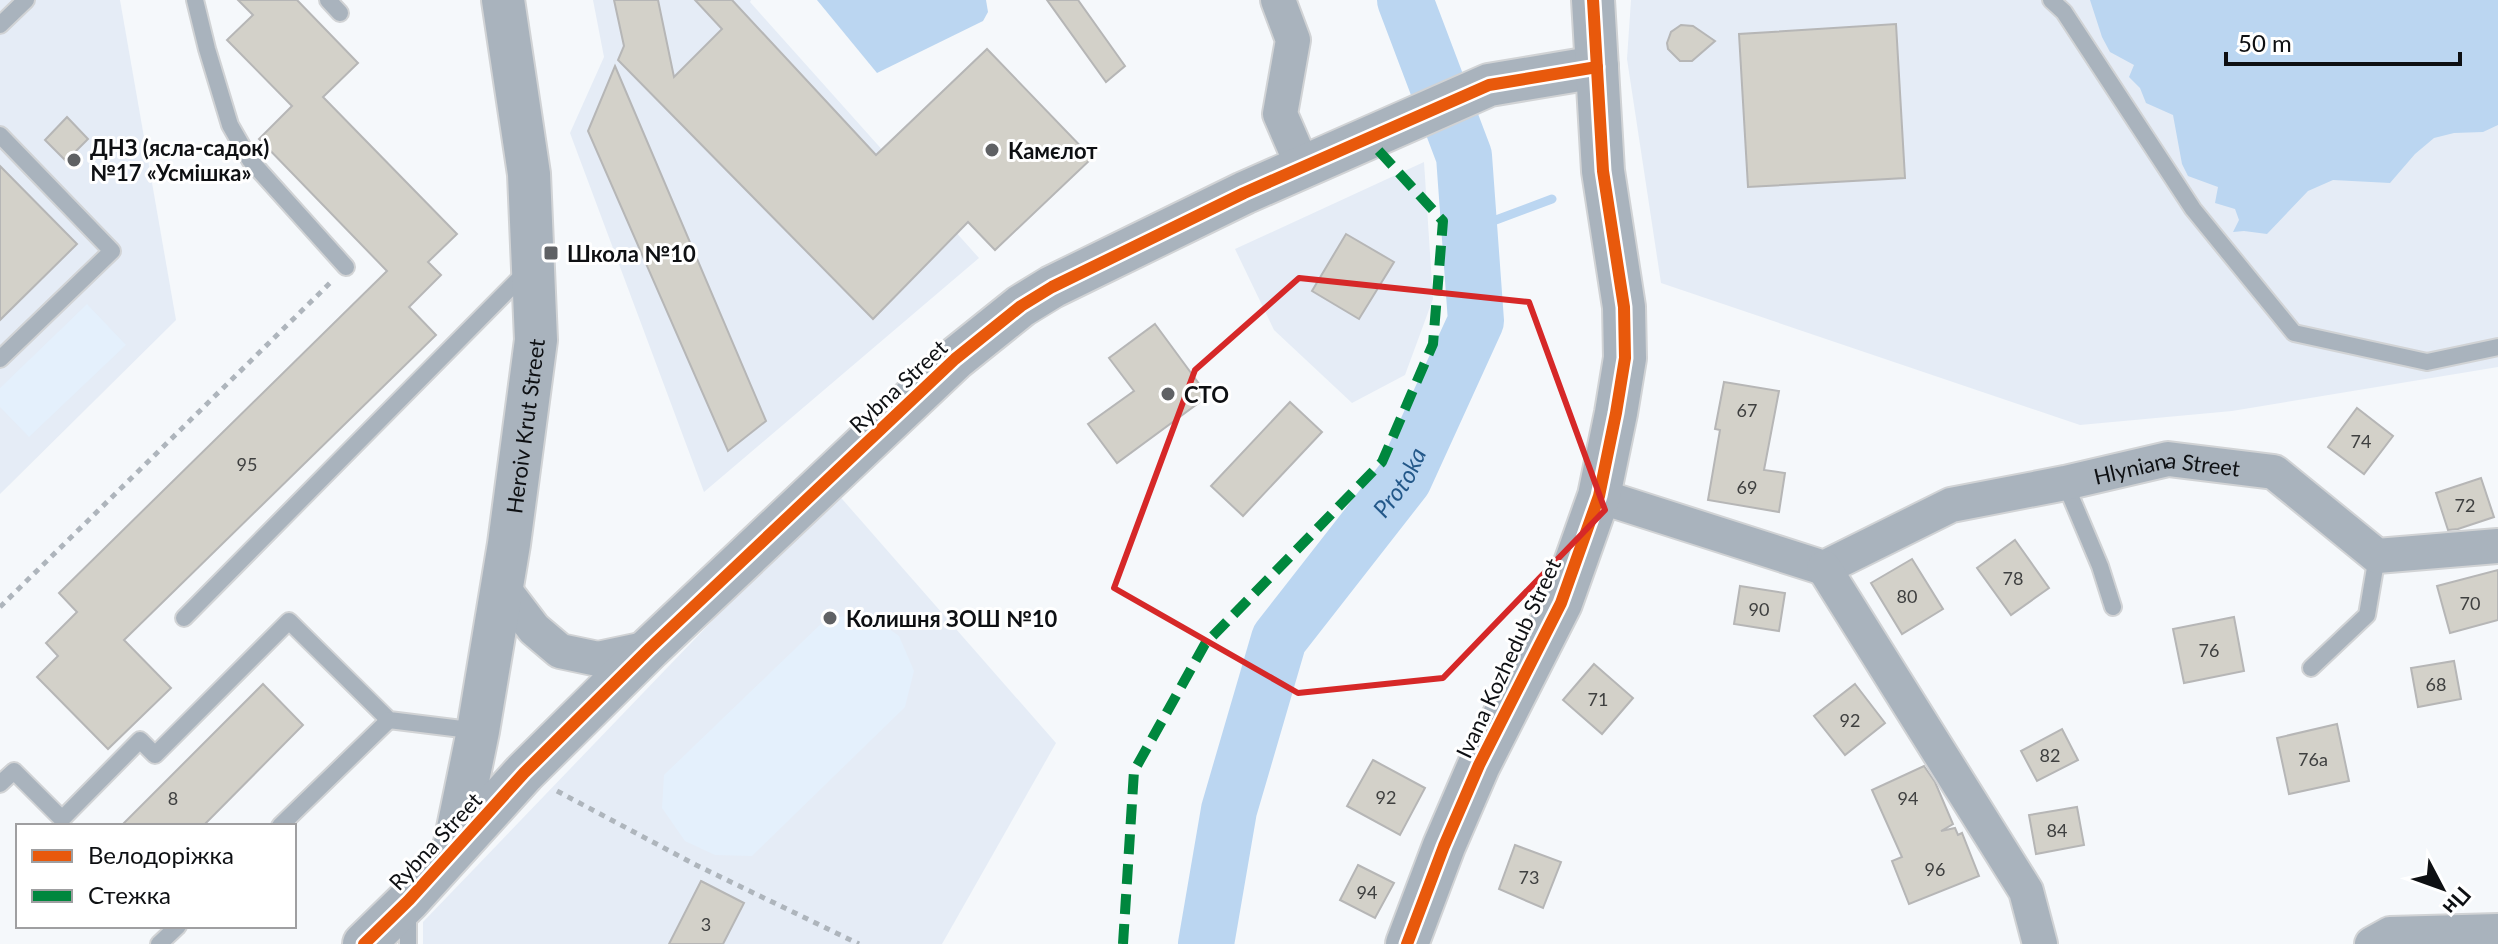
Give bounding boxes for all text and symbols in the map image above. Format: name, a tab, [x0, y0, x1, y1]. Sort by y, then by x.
scale bar	[2226, 16, 2460, 66]
text: 50 m	[2238, 28, 2292, 57]
place label: ДНЗ (ясла-садок) №17 «Усмішка»	[90, 134, 269, 186]
place label: Камєлот	[1008, 137, 1098, 164]
marker: Камєлот	[983, 141, 1001, 159]
marker: ДНЗ (ясла-садок) №17 «Усмішка»	[65, 151, 83, 169]
place label: Школа №10	[567, 240, 696, 267]
marker: Школа №10	[542, 244, 560, 262]
street label: Rybna Street	[844, 334, 953, 438]
street label: Heroiv Krut Street	[500, 337, 550, 515]
place label: СТО	[1184, 381, 1229, 408]
marker: СТО	[1159, 385, 1177, 403]
house number: 67	[1737, 399, 1757, 421]
house number: 74	[2351, 430, 2371, 452]
water label: Protoka	[1366, 443, 1431, 522]
street label: Hlyniana Street	[2091, 445, 2242, 489]
house number: 95	[237, 453, 257, 475]
house number: 69	[1737, 476, 1757, 498]
house number: 72	[2455, 494, 2475, 516]
street label: Ivana Kozhedub Street	[1450, 554, 1566, 762]
house number: 78	[2003, 567, 2023, 589]
house number: 80	[1897, 585, 1917, 607]
house number: 70	[2460, 592, 2480, 614]
house number: 90	[1749, 598, 1769, 620]
place label: Колишня ЗОШ №10	[846, 605, 1058, 632]
marker: Колишня ЗОШ №10	[821, 609, 839, 627]
house number: 76	[2199, 639, 2219, 661]
house number: 68	[2426, 673, 2446, 695]
house number: 71	[1588, 688, 1608, 710]
house number: 92	[1840, 709, 1860, 731]
house number: 82	[2040, 744, 2060, 766]
house number: 76а	[2298, 748, 2328, 770]
street label: Rybna Street	[383, 786, 487, 895]
house number: 92	[1376, 786, 1396, 808]
house number: 8	[168, 787, 178, 809]
house number: 94	[1898, 787, 1918, 809]
house number: 84	[2047, 819, 2067, 841]
legend	[16, 824, 296, 928]
text: Велодоріжка	[88, 840, 234, 869]
north arrow	[2402, 848, 2482, 928]
house number: 96	[1925, 858, 1945, 880]
house number: 73	[1519, 866, 1539, 888]
text: Стежка	[88, 880, 171, 909]
house number: 94	[1357, 881, 1377, 903]
text: Пн	[2438, 882, 2477, 921]
house number: 3	[701, 913, 711, 935]

